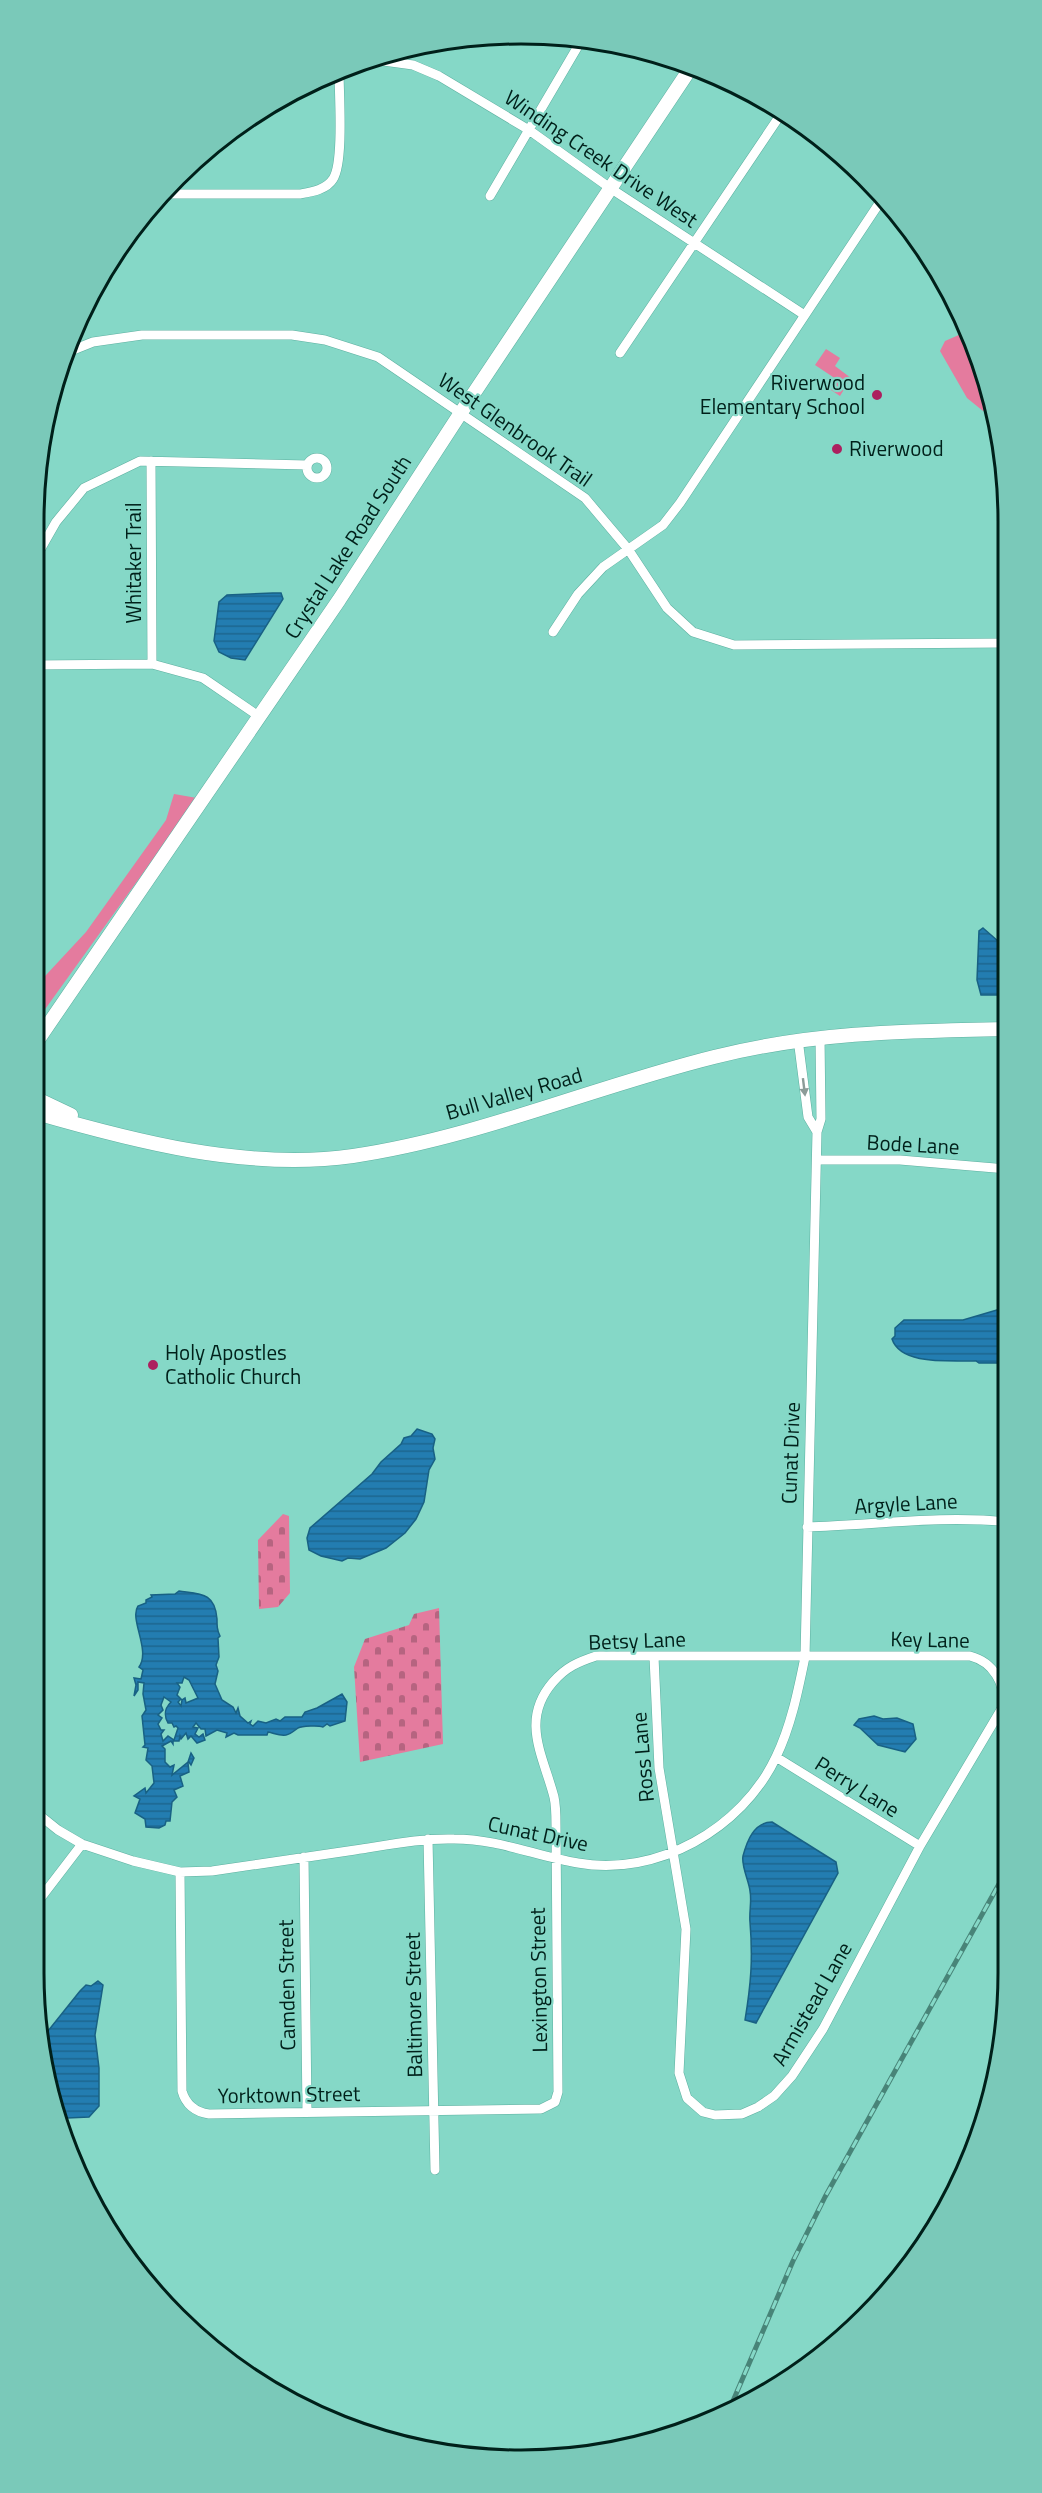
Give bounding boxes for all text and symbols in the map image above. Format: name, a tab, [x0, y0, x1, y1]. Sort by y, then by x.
street label: Winding Creek Drive West	[498, 81, 705, 235]
street label: West Glenbrook Trail	[432, 364, 599, 494]
place label: Riverwood Elementary School	[700, 366, 865, 422]
marker: Riverwood Elementary School	[870, 388, 884, 402]
place label: Riverwood	[849, 432, 944, 464]
marker: Riverwood	[830, 442, 844, 456]
street label: Crystal Lake Road South	[276, 448, 419, 645]
street label: Whitaker Trail	[117, 502, 149, 624]
street label: Bull Valley Road	[442, 1058, 586, 1128]
one-way arrow	[799, 1078, 808, 1097]
street label: Bode Lane	[866, 1126, 960, 1162]
place label: Holy Apostles Catholic Church	[165, 1336, 301, 1392]
marker: Holy Apostles Catholic Church	[146, 1358, 160, 1372]
street label: Cunat Drive	[772, 1401, 808, 1505]
street label: Argyle Lane	[854, 1484, 958, 1522]
street label: Betsy Lane	[588, 1622, 686, 1658]
street label: Key Lane	[890, 1622, 970, 1656]
street label: Ross Lane	[622, 1711, 662, 1804]
street label: Perry Lane	[809, 1747, 906, 1825]
street label: Cunat Drive	[485, 1807, 591, 1859]
street label: Lexington Street	[521, 1907, 555, 2053]
street label: Camden Street	[269, 1918, 303, 2051]
street label: Baltimore Street	[396, 1931, 430, 2078]
street label: Armistead Lane	[763, 1936, 860, 2071]
street label: Yorktown Street	[217, 2077, 361, 2111]

